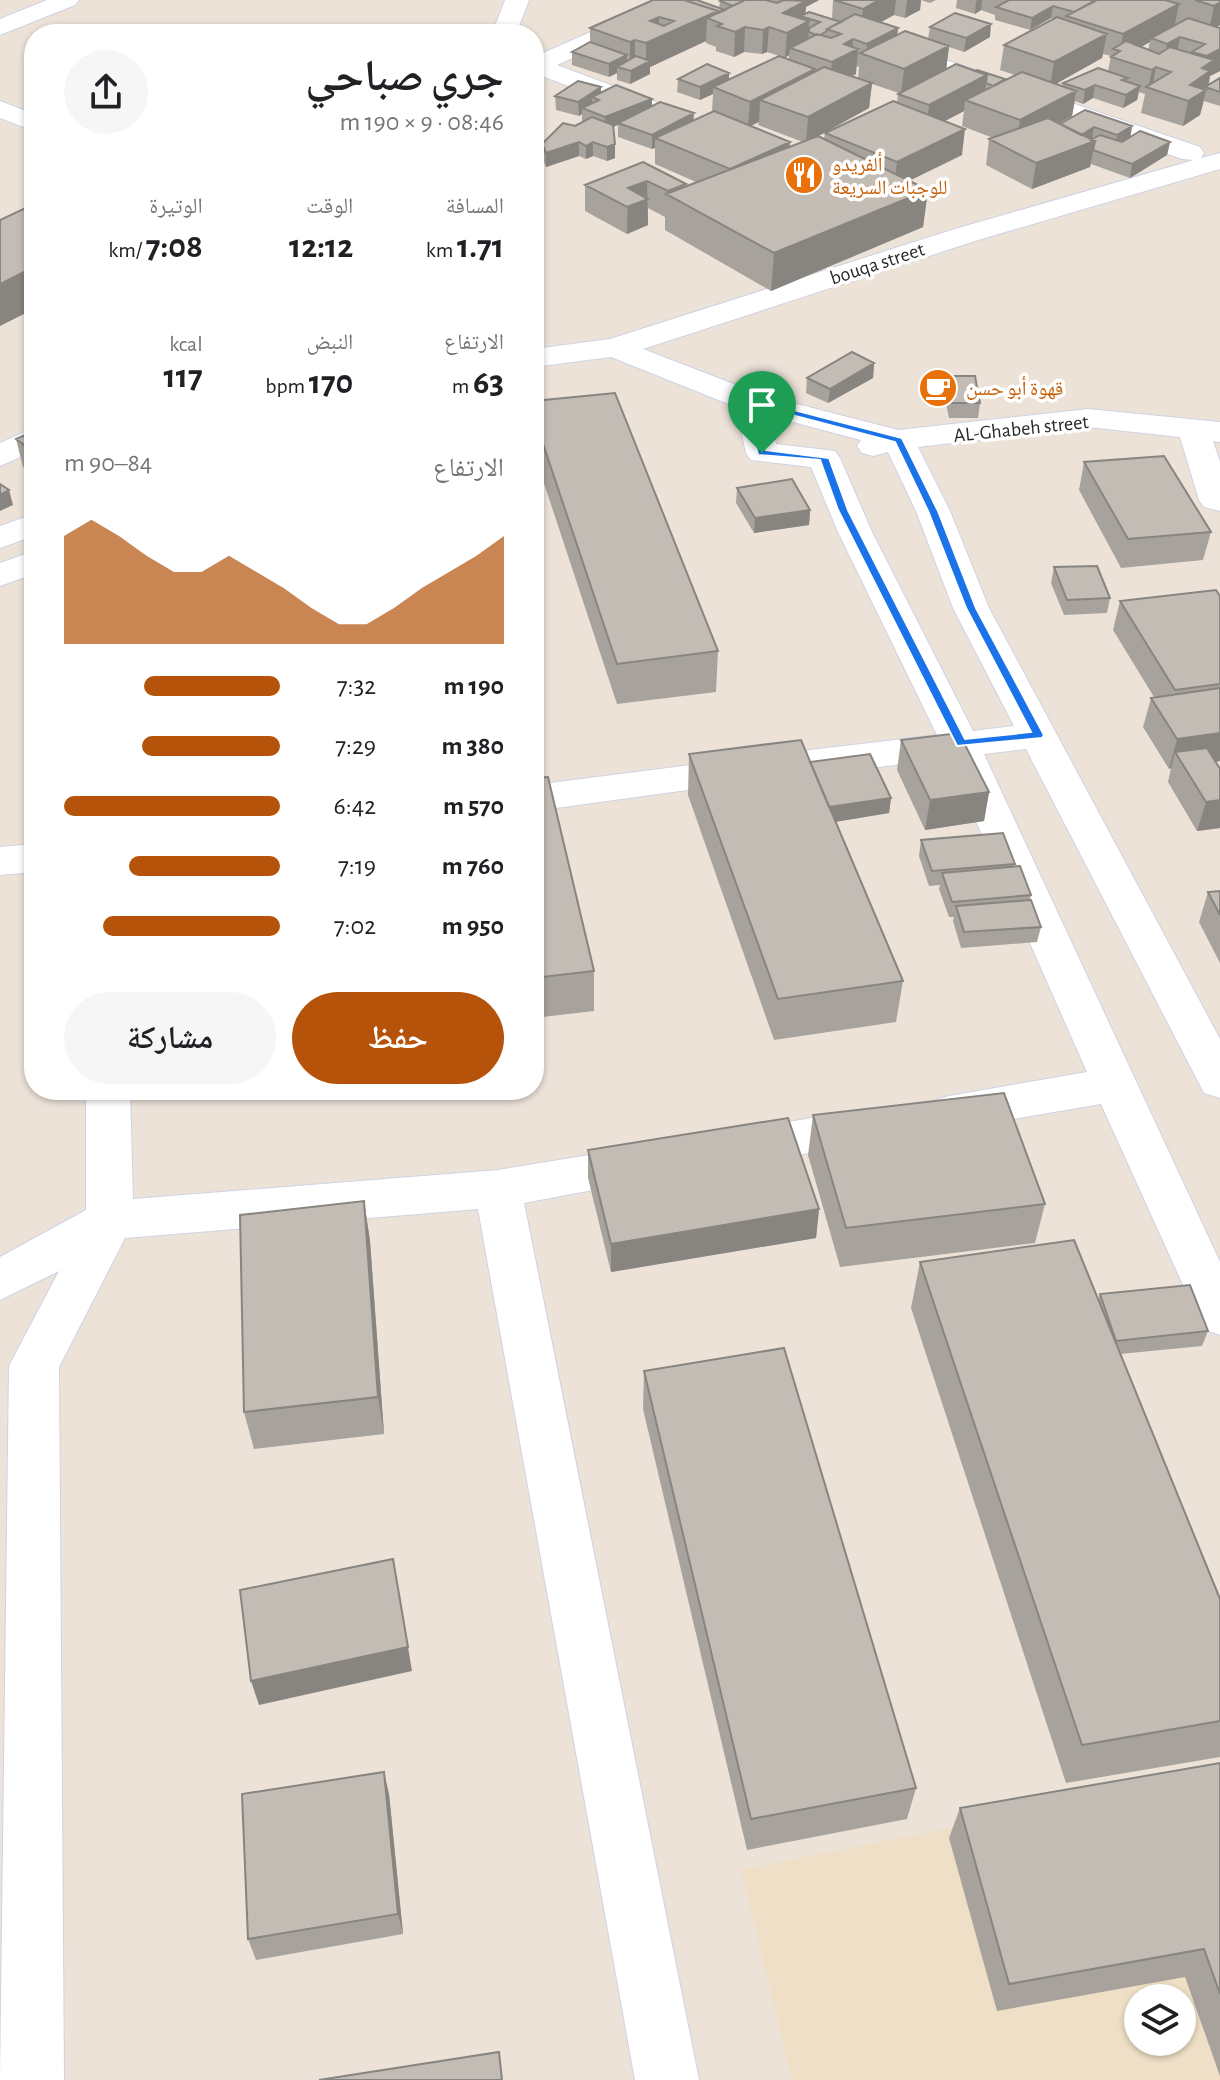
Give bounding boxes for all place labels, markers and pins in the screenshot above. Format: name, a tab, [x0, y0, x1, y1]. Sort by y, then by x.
place label: ألفريدو للوجبات السريعة	[832, 152, 947, 199]
restaurant icon: ألفريدو للوجبات السريعة	[783, 154, 825, 196]
cafe icon: قهوة أبو حسن	[917, 367, 959, 409]
pin	[728, 371, 796, 453]
place label: قهوة أبو حسن	[966, 376, 1063, 400]

